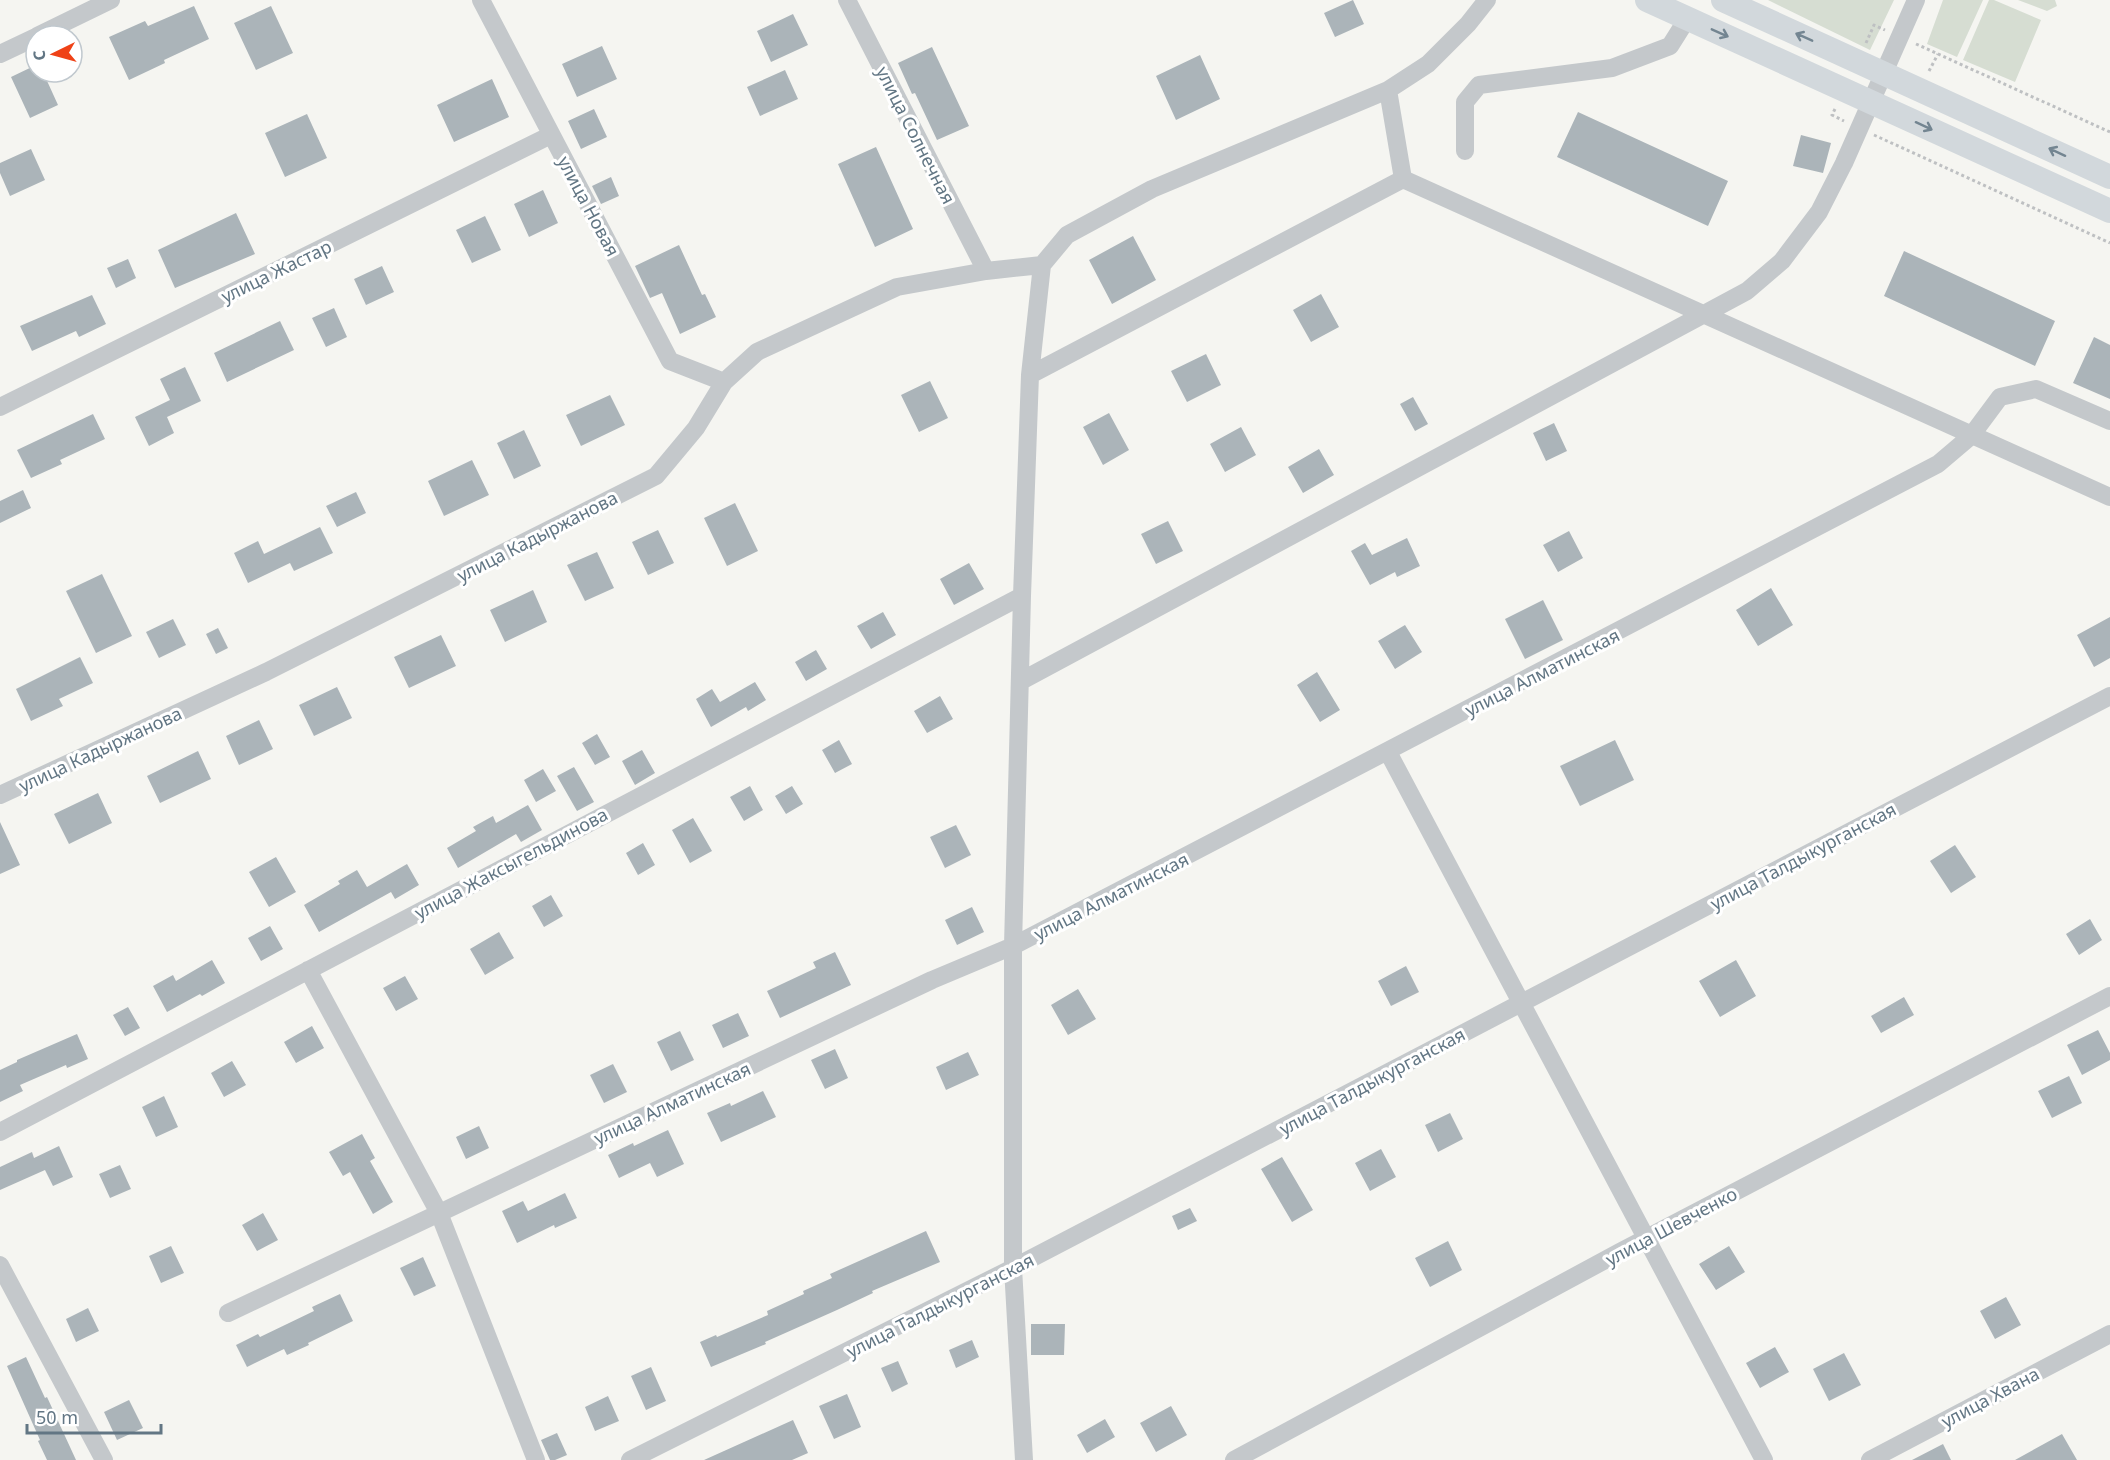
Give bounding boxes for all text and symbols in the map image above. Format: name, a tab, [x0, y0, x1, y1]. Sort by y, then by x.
north arrow	[24, 24, 84, 84]
one-way arrow	[1710, 28, 1728, 39]
one-way arrow	[1795, 30, 1813, 42]
text: С	[28, 49, 50, 61]
street label: улица Солнечная	[871, 62, 961, 208]
one-way arrow	[1915, 120, 1933, 132]
one-way arrow	[2048, 146, 2066, 158]
street label: улица Новая	[553, 152, 625, 260]
street label: улица Жастар	[217, 234, 335, 308]
street label: улица Кадыржанова	[453, 485, 621, 587]
street label: улица Алматинская	[1461, 623, 1623, 721]
street label: улица Кадыржанова	[15, 701, 185, 797]
street label: улица Талдыкурганская	[1706, 797, 1900, 915]
street label: улица Жаксыгельдинова	[410, 802, 612, 924]
street label: улица Алматинская	[1030, 847, 1192, 945]
street label: улица Талдыкурганская	[1275, 1022, 1469, 1140]
street label: улица Алматинская	[590, 1056, 754, 1150]
street label: улица Шевченко	[1601, 1181, 1741, 1271]
street label: улица Талдыкурганская	[842, 1247, 1038, 1363]
street label: улица Хвана	[1937, 1361, 2043, 1433]
scale bar	[27, 1397, 160, 1435]
text: 50 m	[36, 1405, 78, 1429]

